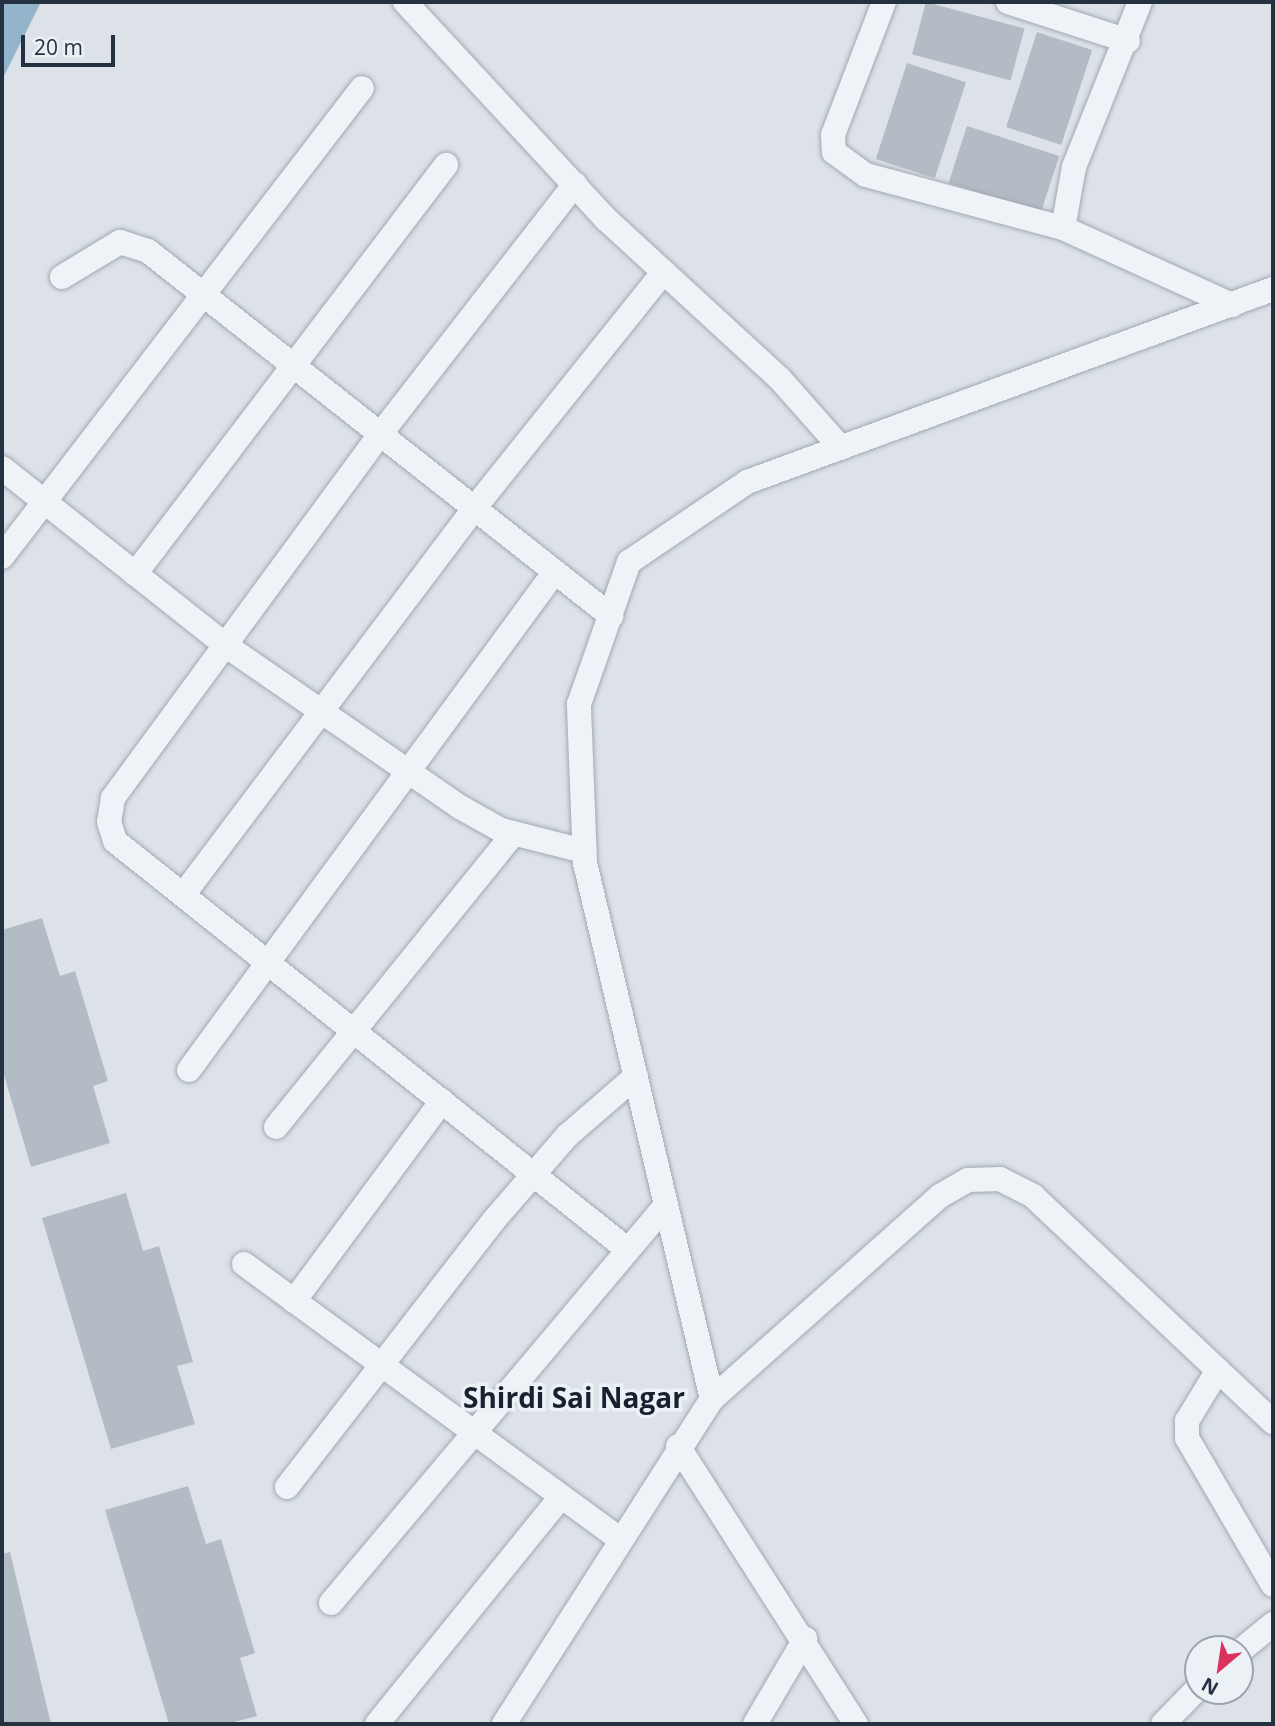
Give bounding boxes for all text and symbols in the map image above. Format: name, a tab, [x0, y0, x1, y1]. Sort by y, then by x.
scale bar	[24, 21, 119, 65]
text: 20 m	[34, 33, 83, 61]
district label: Shirdi Sai Nagar	[463, 1380, 685, 1414]
north arrow	[1184, 1635, 1254, 1705]
text: N	[1197, 1672, 1223, 1702]

